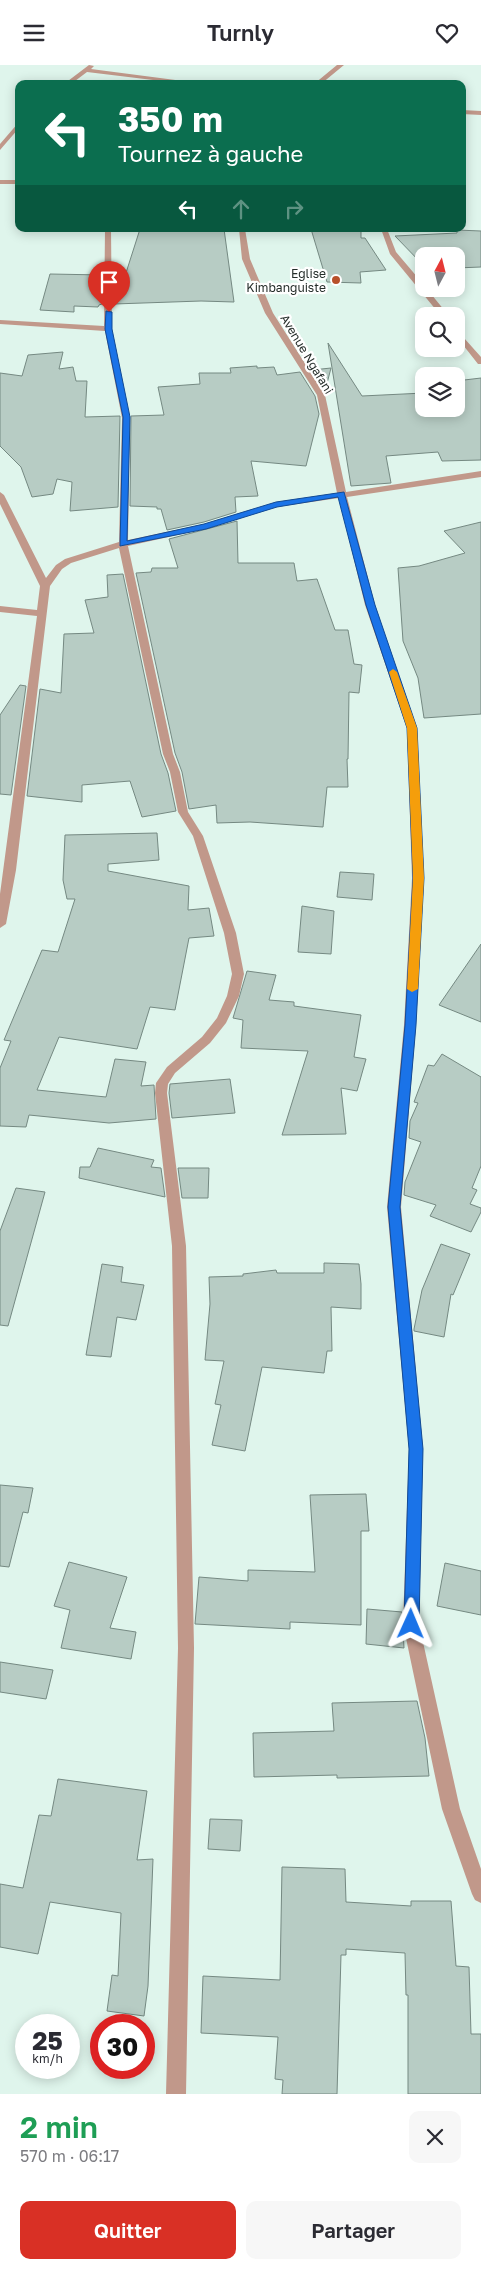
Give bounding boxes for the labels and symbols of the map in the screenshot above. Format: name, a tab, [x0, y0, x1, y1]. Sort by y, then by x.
north arrow	[415, 247, 465, 297]
pin	[88, 261, 130, 312]
place label: Eglise Kimbanguiste	[246, 266, 326, 295]
marker: Eglise Kimbanguiste	[330, 274, 342, 286]
street label: Avenue Ngafani	[277, 311, 337, 397]
position arrow	[384, 1597, 436, 1649]
speed limit sign: 30	[90, 2014, 155, 2079]

